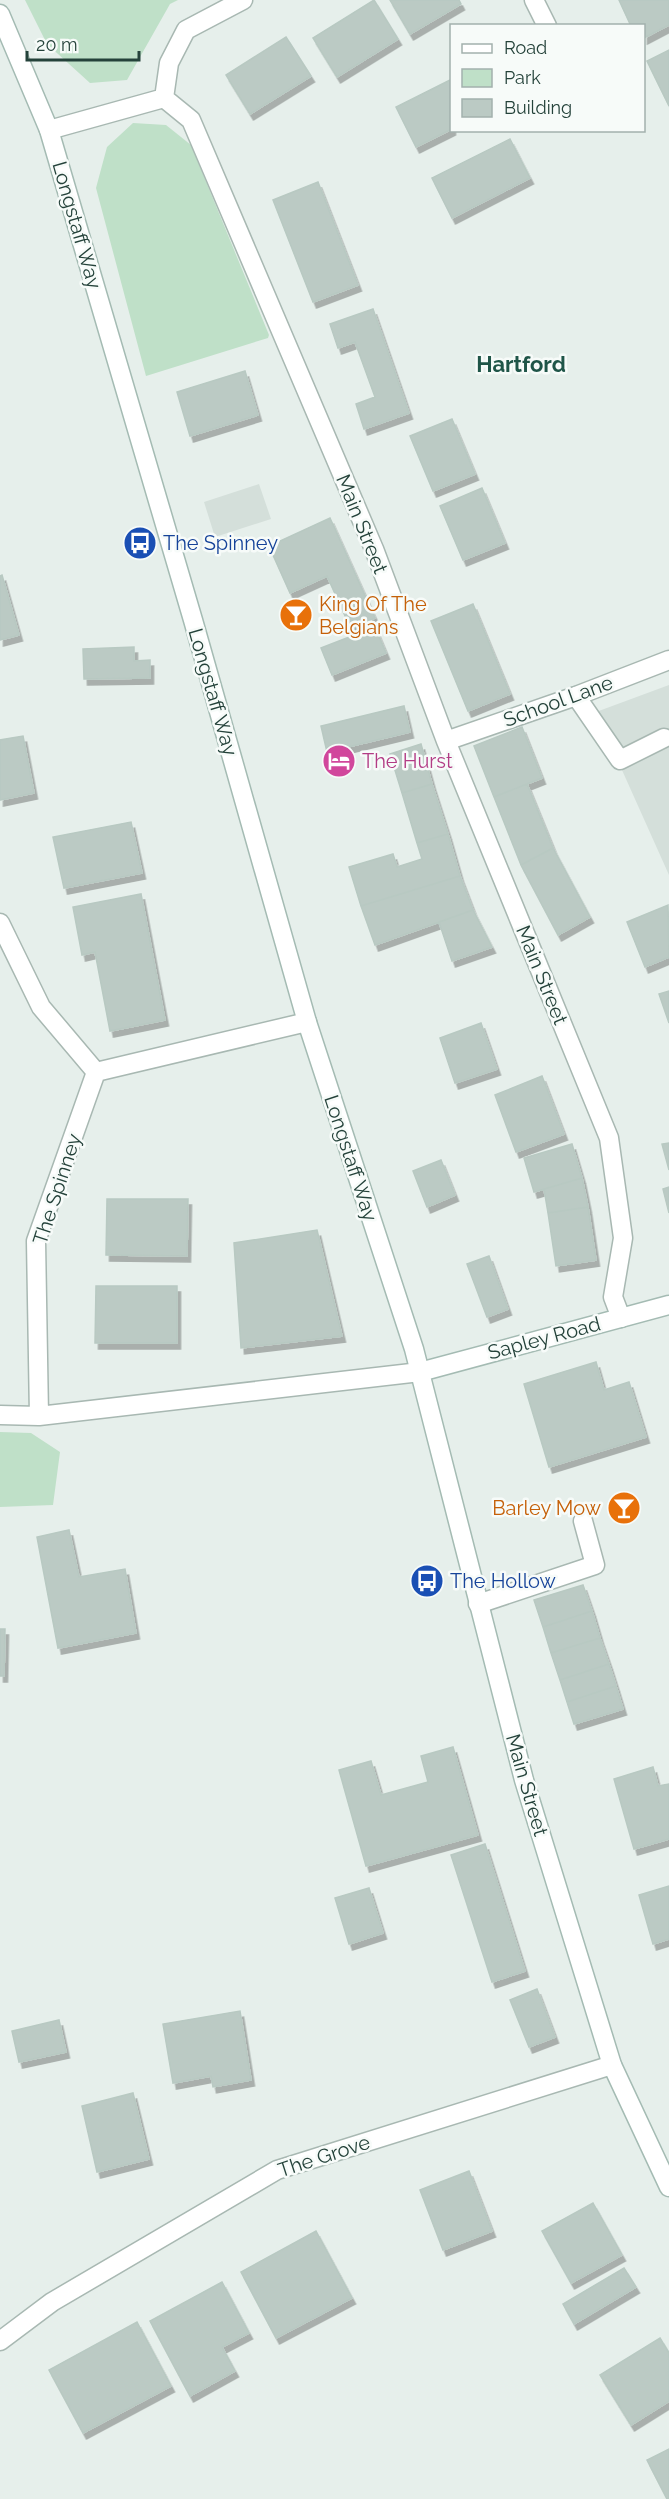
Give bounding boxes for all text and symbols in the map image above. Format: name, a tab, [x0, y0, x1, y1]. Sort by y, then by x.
scale bar	[27, 24, 140, 62]
legend	[450, 24, 645, 132]
text: 20 m	[36, 34, 78, 55]
text: Road	[504, 37, 547, 58]
text: Park	[504, 67, 541, 88]
text: Building	[504, 97, 572, 118]
street label: Longstaff Way	[47, 159, 107, 292]
district label: Hartford	[476, 351, 566, 377]
street label: Main Street	[331, 471, 393, 577]
bus stop icon: The Spinney	[122, 525, 158, 561]
place label: The Spinney	[163, 531, 278, 555]
place label: King Of The Belgians	[319, 592, 427, 639]
bar icon: King Of The Belgians	[278, 597, 314, 633]
street label: Longstaff Way	[183, 626, 243, 759]
street label: School Lane	[500, 670, 616, 732]
hotel icon: The Hurst	[321, 743, 357, 779]
place label: The Hurst	[362, 749, 453, 773]
street label: Main Street	[511, 922, 573, 1028]
street label: Longstaff Way	[319, 1092, 383, 1224]
street label: The Spinney	[28, 1130, 86, 1247]
street label: Sapley Road	[485, 1311, 603, 1365]
bar icon: Barley Mow	[606, 1490, 642, 1526]
place label: Barley Mow	[492, 1496, 601, 1520]
bus stop icon: The Hollow	[409, 1563, 445, 1599]
place label: The Hollow	[450, 1569, 556, 1593]
street label: Main Street	[501, 1731, 553, 1839]
street label: The Grove	[275, 2130, 373, 2182]

